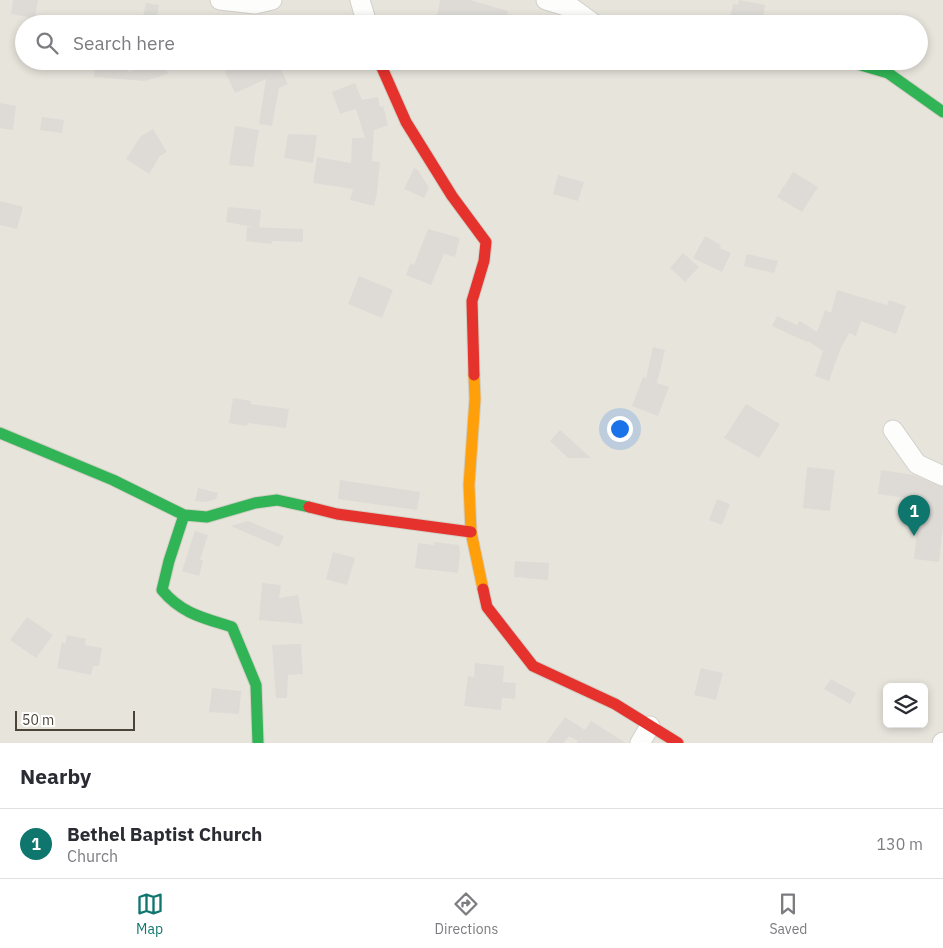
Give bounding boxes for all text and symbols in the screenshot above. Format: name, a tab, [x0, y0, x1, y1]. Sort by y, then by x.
search box	[15, 15, 928, 70]
icon: search	[33, 29, 61, 57]
text: Search here	[73, 31, 175, 55]
your location	[607, 416, 633, 442]
pin: 1	[898, 495, 930, 536]
map controls	[883, 683, 928, 728]
button: layers	[883, 683, 928, 728]
scale bar	[15, 708, 135, 731]
text: 50 m	[22, 711, 54, 729]
text: Nearby	[20, 762, 91, 790]
text: Bethel Baptist Church	[67, 822, 262, 846]
text: 1	[31, 834, 41, 854]
text: 130 m	[876, 834, 923, 854]
text: Church	[67, 846, 118, 866]
tab: Map	[136, 890, 164, 938]
tab: Directions	[435, 890, 498, 938]
tab: Saved	[769, 890, 807, 938]

